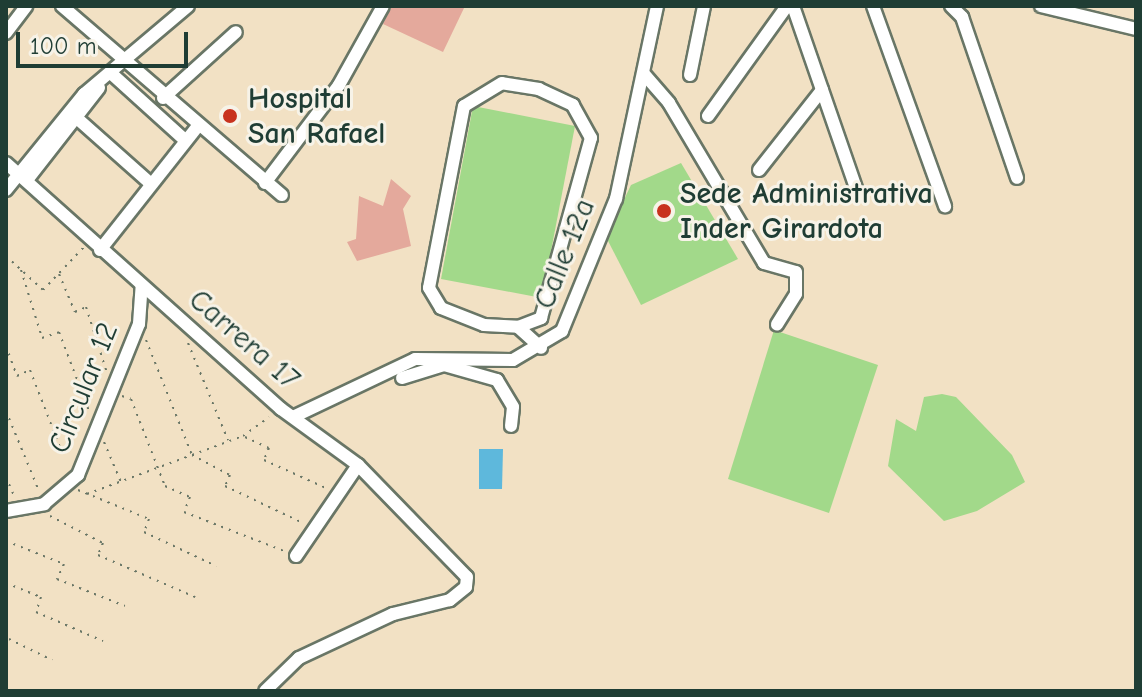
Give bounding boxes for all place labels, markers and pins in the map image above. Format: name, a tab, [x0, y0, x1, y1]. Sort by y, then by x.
place label: Hospital San Rafael	[248, 81, 385, 152]
marker: Hospital San Rafael	[219, 105, 241, 127]
place label: Sede Administrativa Inder Girardota	[680, 176, 933, 246]
marker: Sede Administrativa Inder Girardota	[655, 202, 673, 220]

